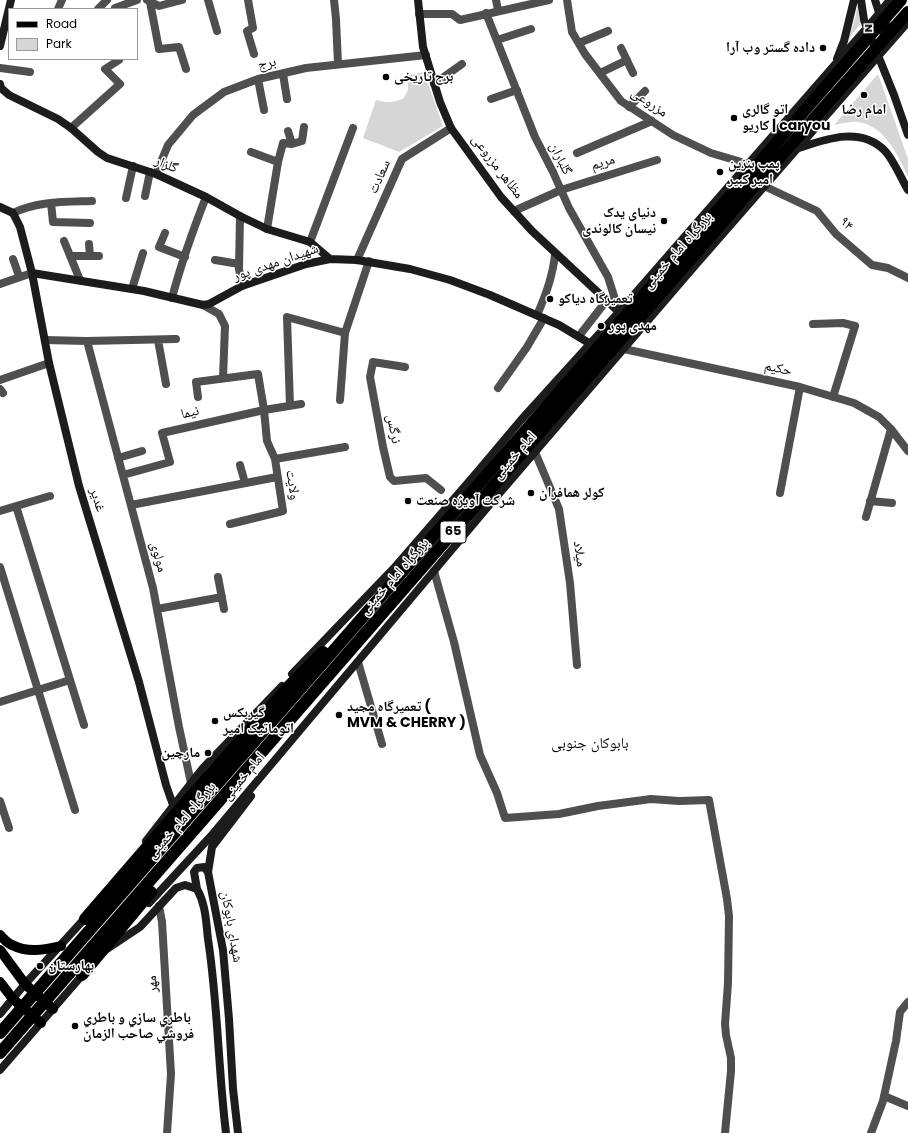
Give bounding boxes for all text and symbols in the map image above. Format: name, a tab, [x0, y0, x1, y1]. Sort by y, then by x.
legend	[8, 8, 138, 60]
north arrow	[860, 8, 900, 48]
text: Road	[46, 15, 77, 32]
text: N	[860, 24, 876, 32]
text: Park	[46, 35, 72, 52]
place label: داده گستر وب آرا	[726, 40, 815, 56]
marker: داده گستر وب آرا	[818, 43, 828, 53]
street label: برج	[256, 54, 278, 74]
place label: برج تاریخی	[394, 69, 453, 85]
marker: برج تاریخی	[381, 72, 391, 82]
street label: مزروعی	[627, 85, 671, 121]
marker: امام رضا	[859, 90, 869, 100]
place label: اتو گالری کاریو | caryou	[742, 102, 830, 134]
place label: امام رضا	[841, 102, 887, 118]
marker: اتو گالری کاریو | caryou	[729, 113, 739, 123]
street label: مظاهر مزروعی	[467, 132, 527, 202]
street label: گلباران	[545, 140, 575, 178]
street label: مریم	[589, 151, 617, 175]
street label: گلزار	[152, 153, 180, 177]
place label: پمپ بنزین امیر کبیر	[728, 156, 780, 188]
street label: سعادت	[365, 158, 395, 196]
marker: پمپ بنزین امیر کبیر	[715, 167, 725, 177]
place label: دنیای یدک نیسان کالوندی	[582, 205, 656, 238]
street label: بزرگراه امام خمینی	[640, 209, 716, 293]
street label: ۹۴	[836, 214, 856, 234]
marker: دنیای یدک نیسان کالوندی	[659, 216, 669, 226]
street label: شهیدان مهدی پور	[231, 241, 321, 285]
place label: تعمیرگاه دیاکو	[558, 291, 633, 307]
marker: تعمیرگاه دیاکو	[545, 294, 555, 304]
place label: مهدی پور	[609, 318, 657, 334]
marker: مهدی پور	[596, 321, 606, 331]
street label: حکیم	[763, 358, 793, 380]
street label: نیما	[179, 403, 201, 423]
street label: نرگس	[382, 413, 404, 445]
street label: امام خمینی	[490, 429, 540, 483]
street label: ولایت	[281, 469, 303, 501]
place label: کولر همافران	[539, 485, 605, 501]
street label: غدیر	[85, 486, 109, 514]
marker: کولر همافران	[526, 488, 536, 498]
place label: شرکت آویژه صنعت	[416, 493, 515, 509]
marker: شرکت آویژه صنعت	[403, 496, 413, 506]
road number: 65	[440, 521, 466, 543]
street label: بزرگراه امام خمینی	[357, 535, 433, 619]
street label: مولوی	[146, 540, 170, 574]
street label: میلاد	[569, 540, 589, 568]
place label: تعمیرگاه مجید ( MVM & CHERRY )	[347, 699, 466, 732]
place label: گیربکس اتوماتیک امیر	[223, 705, 294, 738]
marker: تعمیرگاه مجید ( MVM & CHERRY )	[334, 710, 344, 720]
marker: گیربکس اتوماتیک امیر	[210, 716, 220, 726]
district label: بابوکان جنوبی	[551, 735, 629, 753]
place label: مارچین	[162, 745, 200, 761]
marker: مارچین	[203, 748, 213, 758]
street label: امام خمینی	[219, 750, 269, 804]
street label: بزرگراه امام خمینی	[144, 779, 220, 863]
street label: شهدای بابوکان	[216, 890, 246, 964]
place label: بهارستان	[48, 958, 94, 974]
marker: بهارستان	[35, 961, 45, 971]
street label: مهر	[144, 975, 162, 993]
place label: باطري سازي و باطري فروشي صاحب الزمان	[83, 1010, 194, 1042]
marker: باطري سازي و باطري فروشي صاحب الزمان	[70, 1021, 80, 1031]

